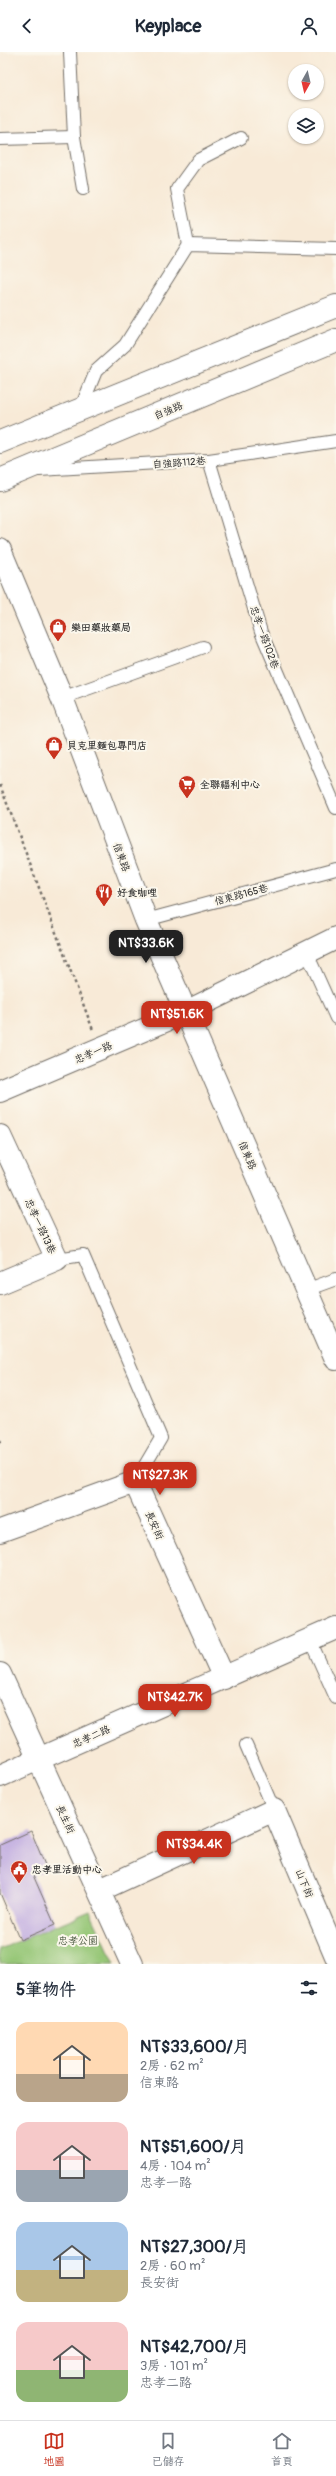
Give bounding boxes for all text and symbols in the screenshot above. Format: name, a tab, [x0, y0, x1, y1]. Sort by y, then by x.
icon: back	[16, 15, 38, 37]
text: Keyplace	[135, 15, 201, 38]
icon: person	[298, 15, 320, 37]
north arrow	[288, 64, 324, 100]
map controls	[288, 64, 324, 144]
button: layers	[288, 108, 324, 144]
street label: 自強路	[152, 400, 185, 422]
street label: 自強路112巷	[152, 455, 207, 471]
street label: 忠孝一路102巷	[247, 604, 281, 671]
shop icon: 樂田藥妝藥局	[48, 617, 68, 642]
place label: 樂田藥妝藥局	[71, 622, 131, 634]
shop icon: 貝克里麵包專門店	[44, 735, 64, 760]
place label: 貝克里麵包專門店	[67, 740, 147, 752]
supermarket icon: 全聯福利中心	[177, 774, 197, 799]
place label: 全聯福利中心	[200, 779, 260, 791]
street label: 信東路	[110, 841, 132, 874]
restaurant icon: 好食咖哩	[94, 882, 114, 907]
street label: 信東路165巷	[213, 882, 270, 908]
place label: 好食咖哩	[117, 887, 157, 899]
pin: NT$33.6K	[105, 930, 187, 964]
text: NT$33.6K	[118, 935, 174, 951]
pin: NT$51.6K	[136, 1001, 218, 1035]
text: NT$51.6K	[150, 1006, 204, 1022]
street label: 忠孝一路	[73, 1040, 114, 1066]
street label: 信東路	[236, 1139, 258, 1172]
street label: 忠孝一路13巷	[22, 1197, 59, 1257]
pin: NT$27.3K	[119, 1462, 201, 1496]
text: NT$27.3K	[132, 1467, 188, 1483]
street label: 長安街	[143, 1509, 166, 1542]
pin: NT$42.7K	[134, 1684, 216, 1718]
text: NT$42.7K	[147, 1689, 203, 1705]
street label: 忠孝二路	[71, 1723, 112, 1751]
street label: 長生街	[53, 1803, 77, 1836]
pin: NT$34.4K	[153, 1831, 235, 1865]
text: NT$34.4K	[166, 1836, 222, 1852]
public building icon: 忠孝里活動中心	[9, 1859, 29, 1884]
place label: 忠孝里活動中心	[32, 1864, 102, 1876]
street label: 山下街	[293, 1867, 315, 1900]
park label: 忠孝公園	[58, 1935, 98, 1947]
icon: filters	[298, 1977, 320, 1999]
text: 5筆物件	[16, 1979, 76, 2000]
text: NT$33,600/月	[140, 2036, 250, 2057]
icon: home	[48, 2038, 96, 2086]
text: 2房 · 62 m²	[140, 2058, 204, 2074]
text: 信東路	[140, 2075, 179, 2091]
text: NT$51,600/月	[140, 2136, 247, 2157]
icon: home	[48, 2138, 96, 2186]
text: 4房 · 104 m²	[140, 2158, 211, 2174]
text: 忠孝一路	[140, 2175, 192, 2191]
text: NT$27,300/月	[140, 2236, 249, 2257]
icon: home	[48, 2238, 96, 2286]
text: 2房 · 60 m²	[140, 2258, 205, 2274]
text: 長安街	[140, 2275, 179, 2291]
text: NT$42,700/月	[140, 2336, 249, 2357]
icon: home	[48, 2338, 96, 2386]
text: 3房 · 101 m²	[140, 2358, 208, 2374]
text: 忠孝二路	[140, 2375, 192, 2391]
tab: 地圖	[43, 2430, 65, 2468]
tab: 已儲存	[151, 2430, 184, 2468]
tab: 首頁	[271, 2430, 293, 2468]

